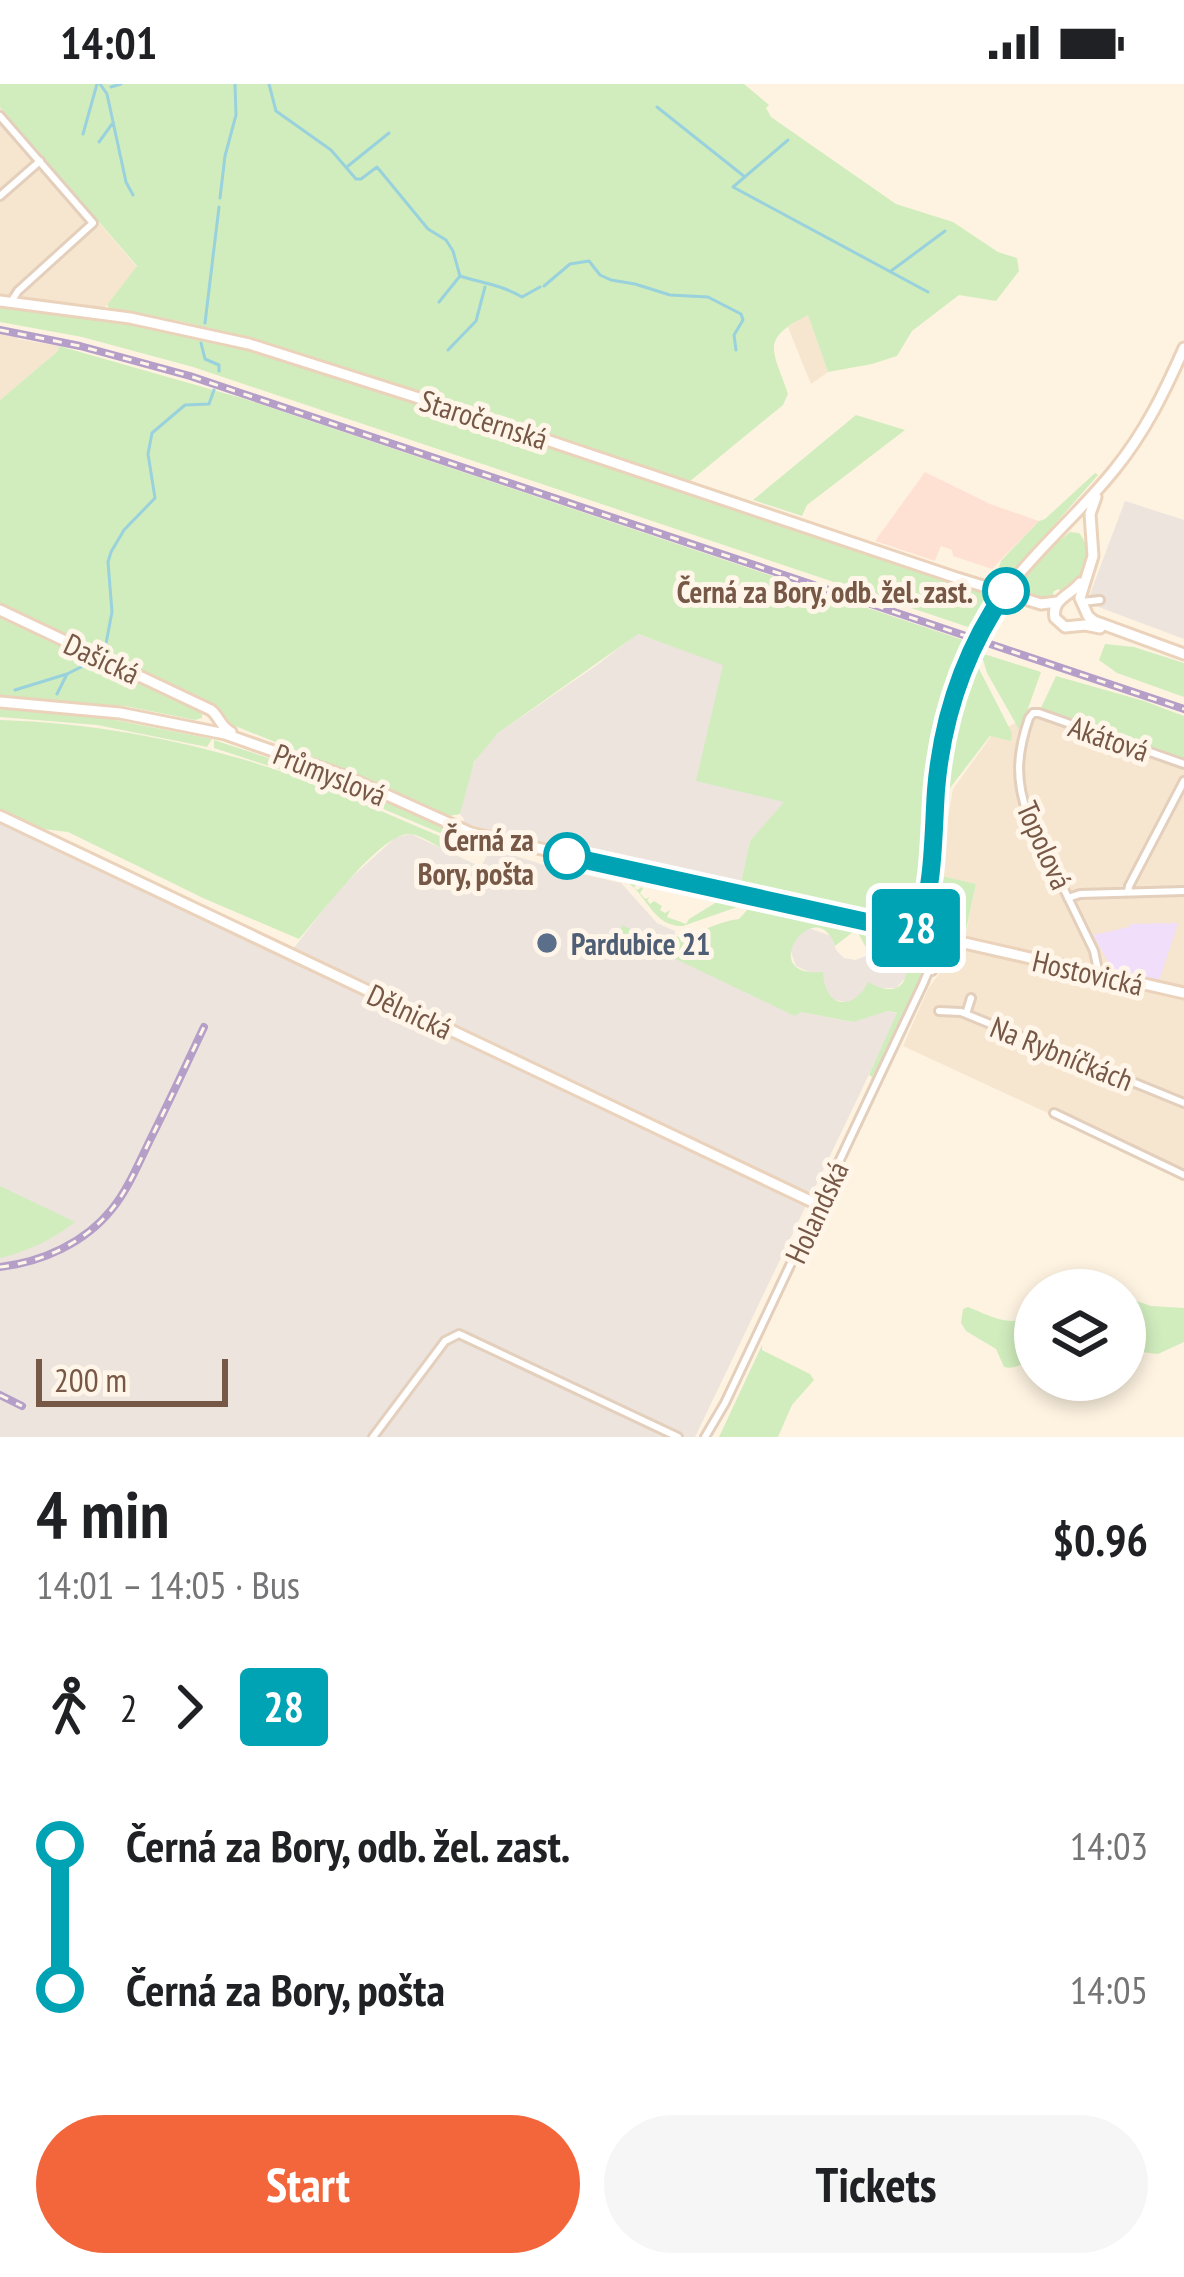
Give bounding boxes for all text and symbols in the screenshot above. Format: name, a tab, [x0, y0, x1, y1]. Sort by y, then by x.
text: 14:01	[60, 13, 157, 71]
street label: Staročernská	[415, 380, 553, 458]
marker: Černá za Bory, odb. žel. zast.	[984, 569, 1028, 613]
place label: Černá za Bory, odb. žel. zast.	[677, 572, 973, 611]
street label: Dašická	[58, 624, 146, 692]
street label: Akátová	[1064, 706, 1154, 770]
street label: Průmyslová	[268, 734, 392, 814]
street label: Topolová	[1008, 795, 1082, 895]
place label: Černá za Bory, pošta	[418, 820, 534, 893]
marker: Černá za Bory, pošta	[545, 834, 589, 878]
line badge: 28	[862, 889, 970, 967]
text: 28	[896, 900, 936, 955]
place label: Pardubice 21	[571, 924, 710, 963]
marker: Pardubice 21	[534, 930, 560, 956]
street label: Hostovická	[1029, 940, 1147, 1004]
street label: Dělnická	[361, 974, 459, 1048]
street label: Na Rybníčkách	[985, 1007, 1139, 1099]
street label: Holandská	[776, 1155, 856, 1269]
map controls	[1014, 1269, 1146, 1401]
button: layers	[1014, 1269, 1146, 1401]
scale bar	[36, 1353, 228, 1406]
text: 200 m	[54, 1358, 127, 1401]
text: 4 min	[36, 1471, 169, 1556]
text: $0.96	[1052, 1510, 1148, 1568]
text: 14:01 – 14:05 · Bus	[36, 1559, 300, 1610]
icon: walk	[36, 1674, 102, 1740]
icon: forward	[156, 1674, 222, 1740]
text: 28	[264, 1679, 304, 1734]
text: 2	[120, 1682, 138, 1733]
text: Černá za Bory, odb. žel. zast.	[126, 1816, 570, 1874]
text: 14:03	[1070, 1820, 1148, 1871]
text: Černá za Bory, pošta	[126, 1960, 445, 2018]
text: 14:05	[1070, 1964, 1148, 2015]
button: Start	[36, 2115, 580, 2253]
button: Tickets	[604, 2115, 1148, 2253]

